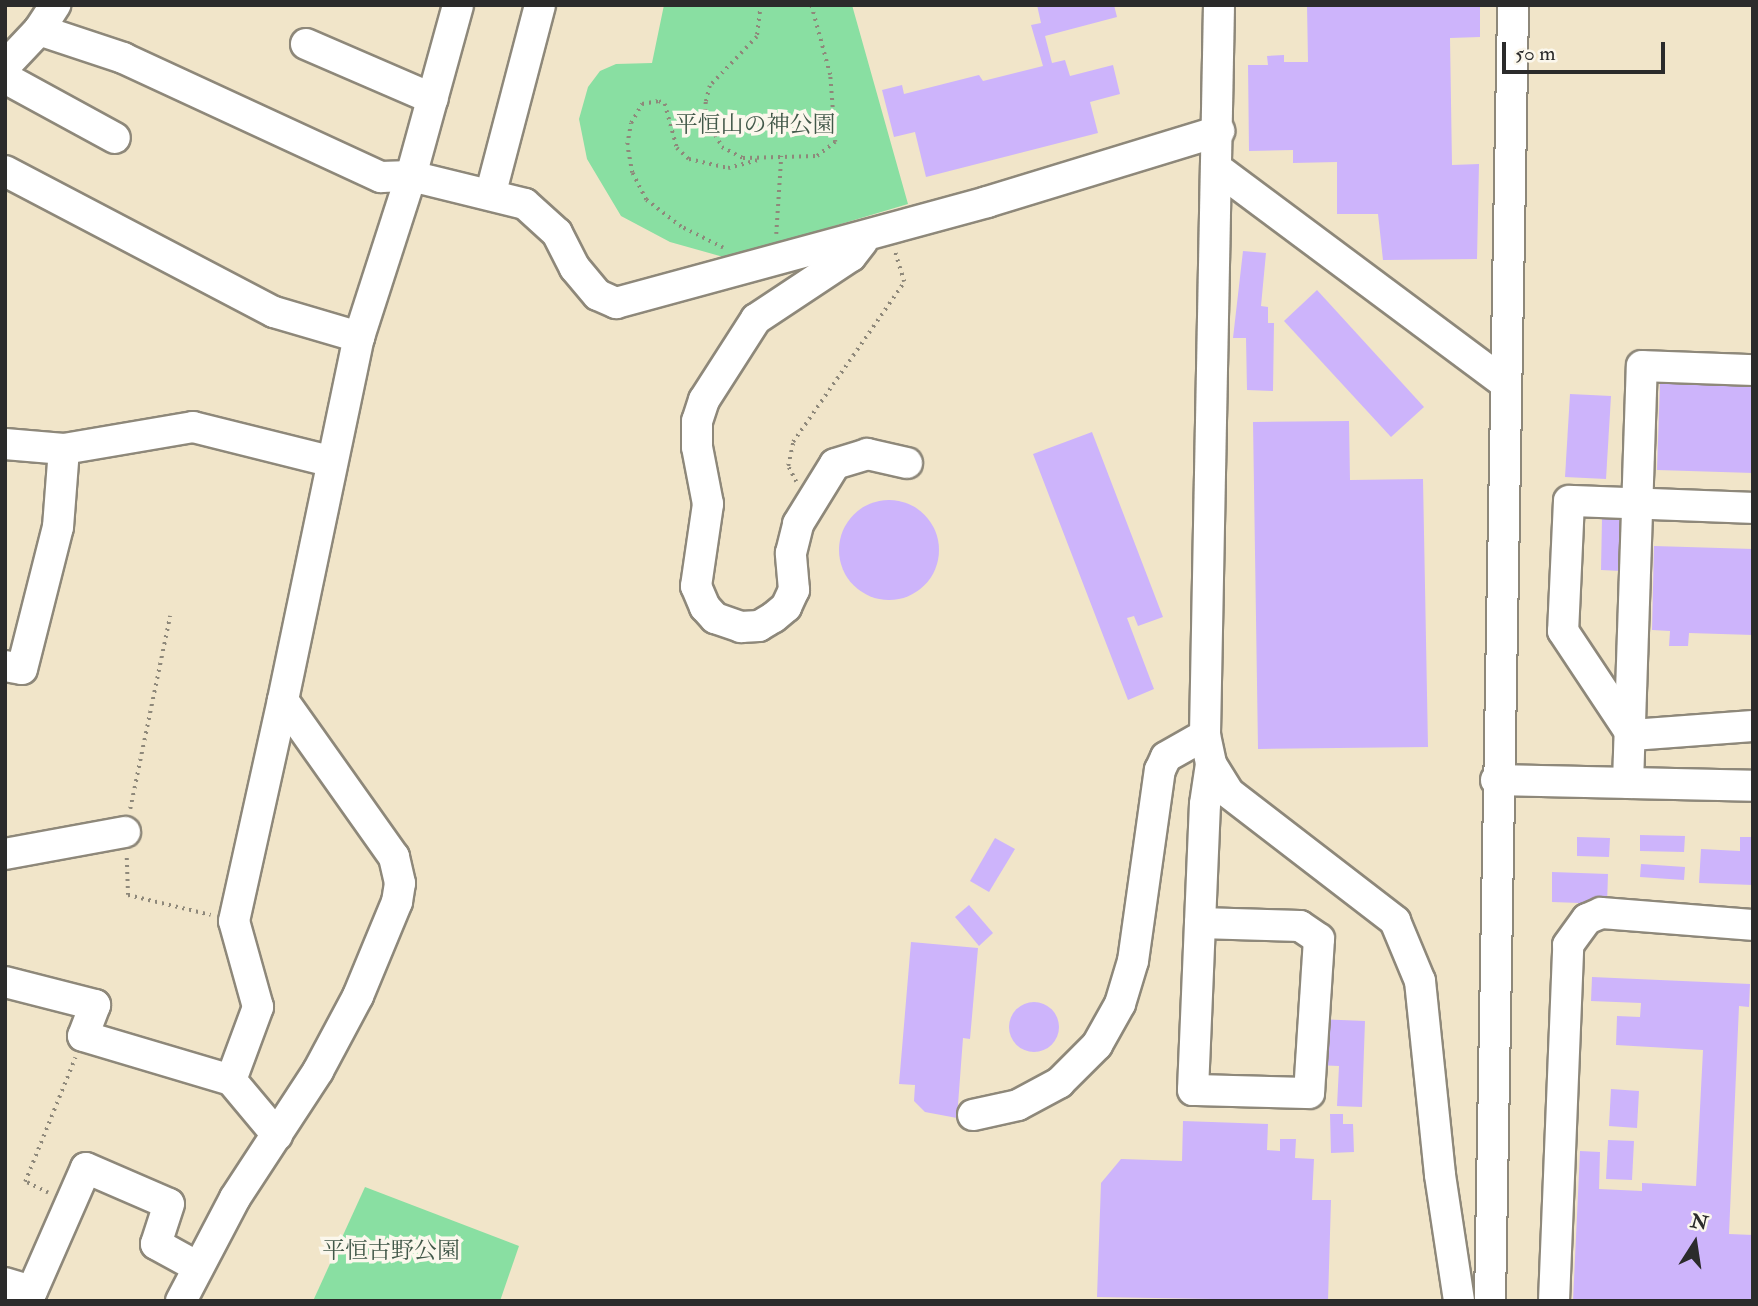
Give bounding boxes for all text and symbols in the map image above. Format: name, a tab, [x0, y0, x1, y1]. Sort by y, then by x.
scale bar	[1506, 28, 1669, 72]
text: 50 m	[1515, 40, 1556, 67]
park label: 平恒山の神公園	[675, 111, 835, 139]
north arrow	[1660, 1208, 1730, 1278]
text: N	[1689, 1209, 1710, 1236]
park label: 平恒古野公園	[322, 1237, 460, 1265]

